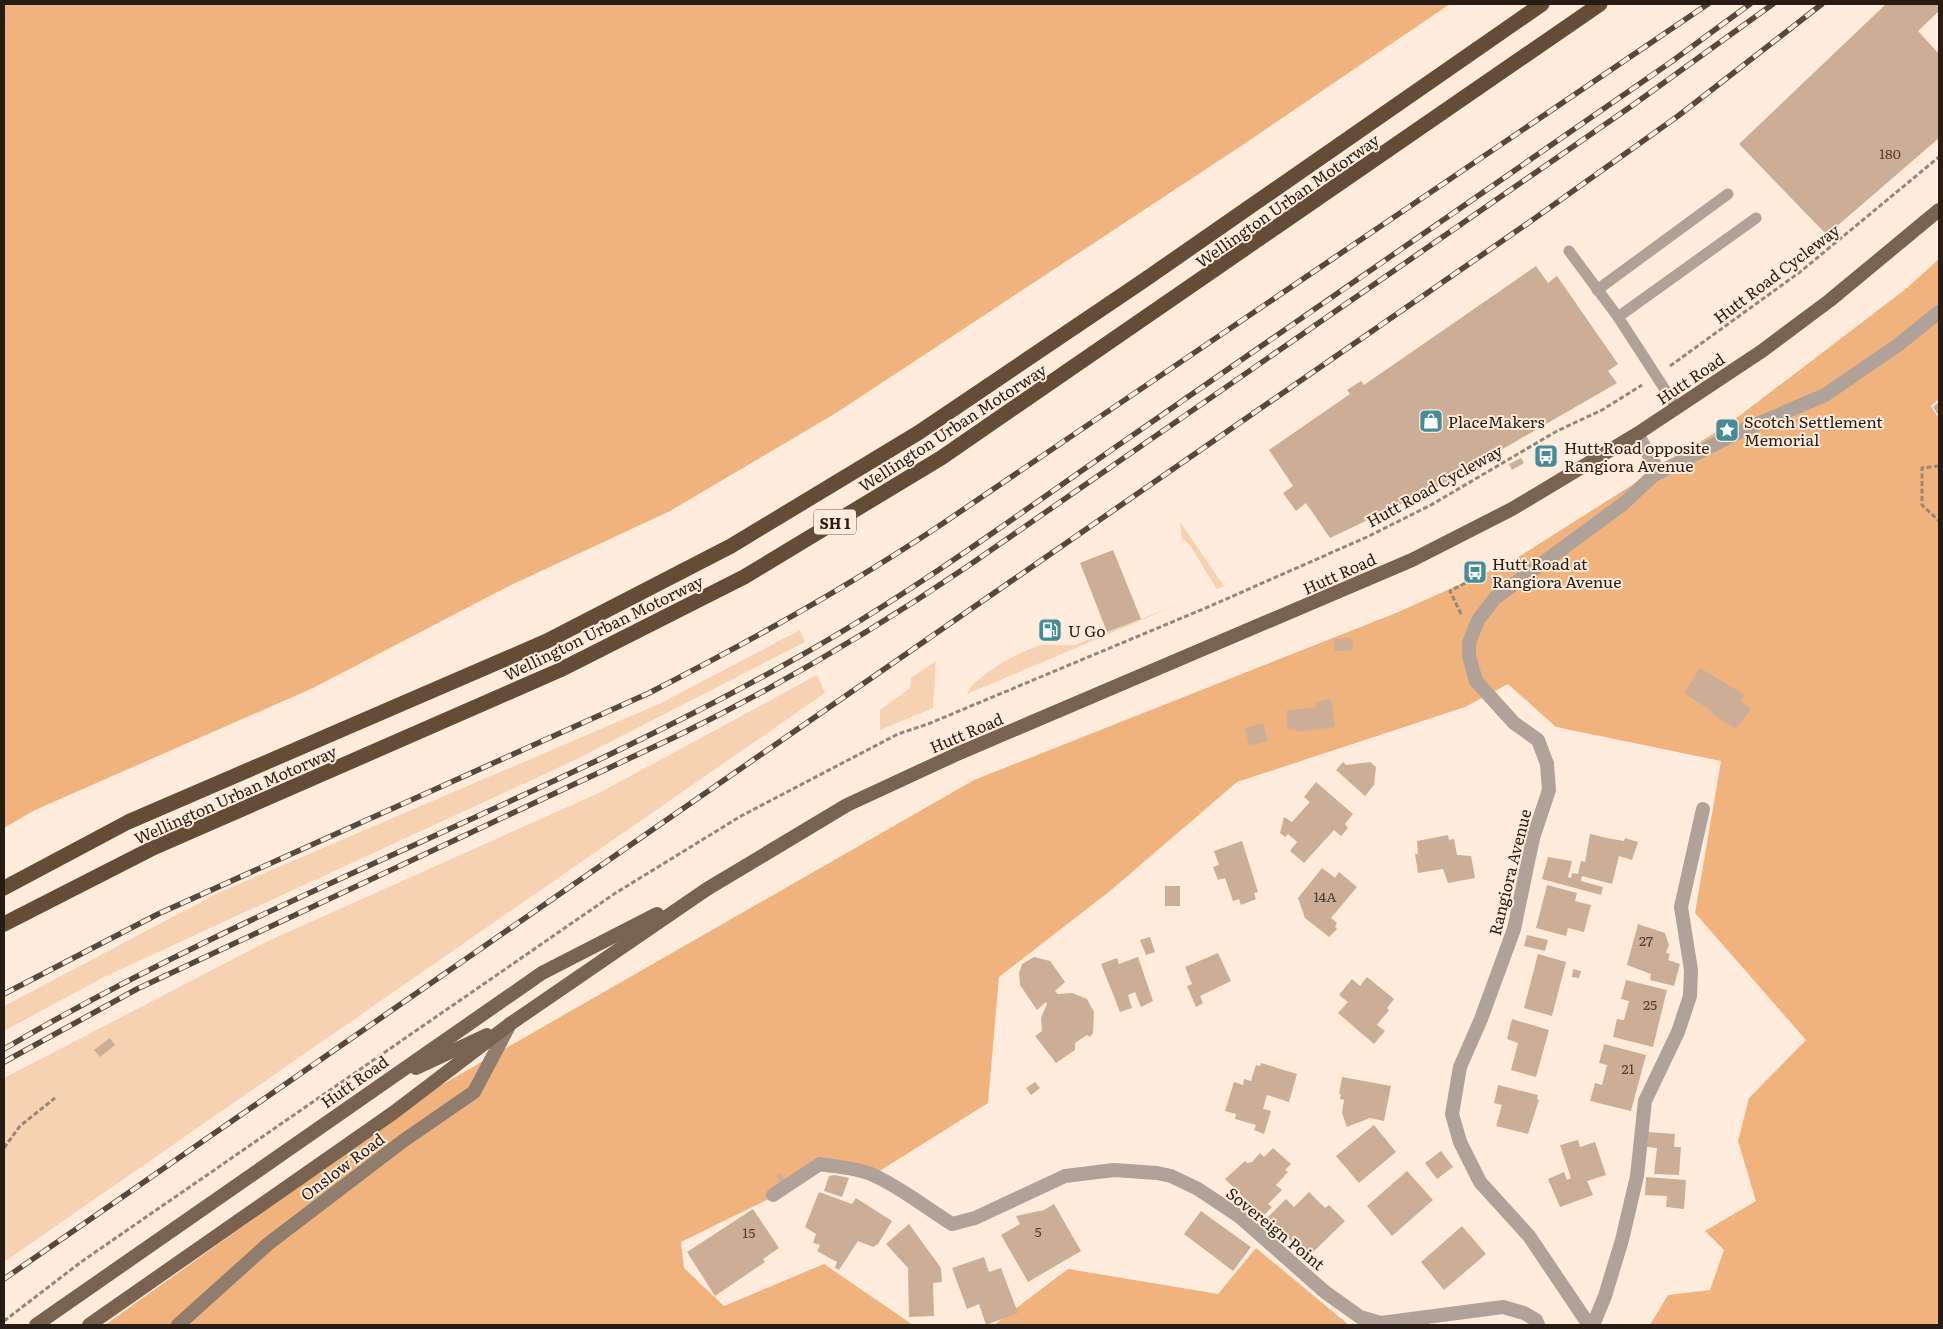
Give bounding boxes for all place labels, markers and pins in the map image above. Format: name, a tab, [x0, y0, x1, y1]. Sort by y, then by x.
shop icon: PlaceMakers	[1418, 408, 1444, 434]
place label: PlaceMakers	[1448, 409, 1545, 433]
place label: Scotch Settlement Memorial	[1744, 409, 1883, 451]
place icon: Scotch Settlement Memorial	[1714, 417, 1740, 443]
place label: Hutt Road opposite Rangiora Avenue	[1564, 435, 1710, 477]
bus stop icon: Hutt Road opposite Rangiora Avenue	[1533, 443, 1559, 469]
place label: Hutt Road at Rangiora Avenue	[1492, 551, 1621, 593]
bus stop icon: Hutt Road at Rangiora Avenue	[1462, 559, 1488, 585]
fuel station icon: U Go	[1037, 617, 1063, 643]
place label: U Go	[1068, 618, 1106, 642]

